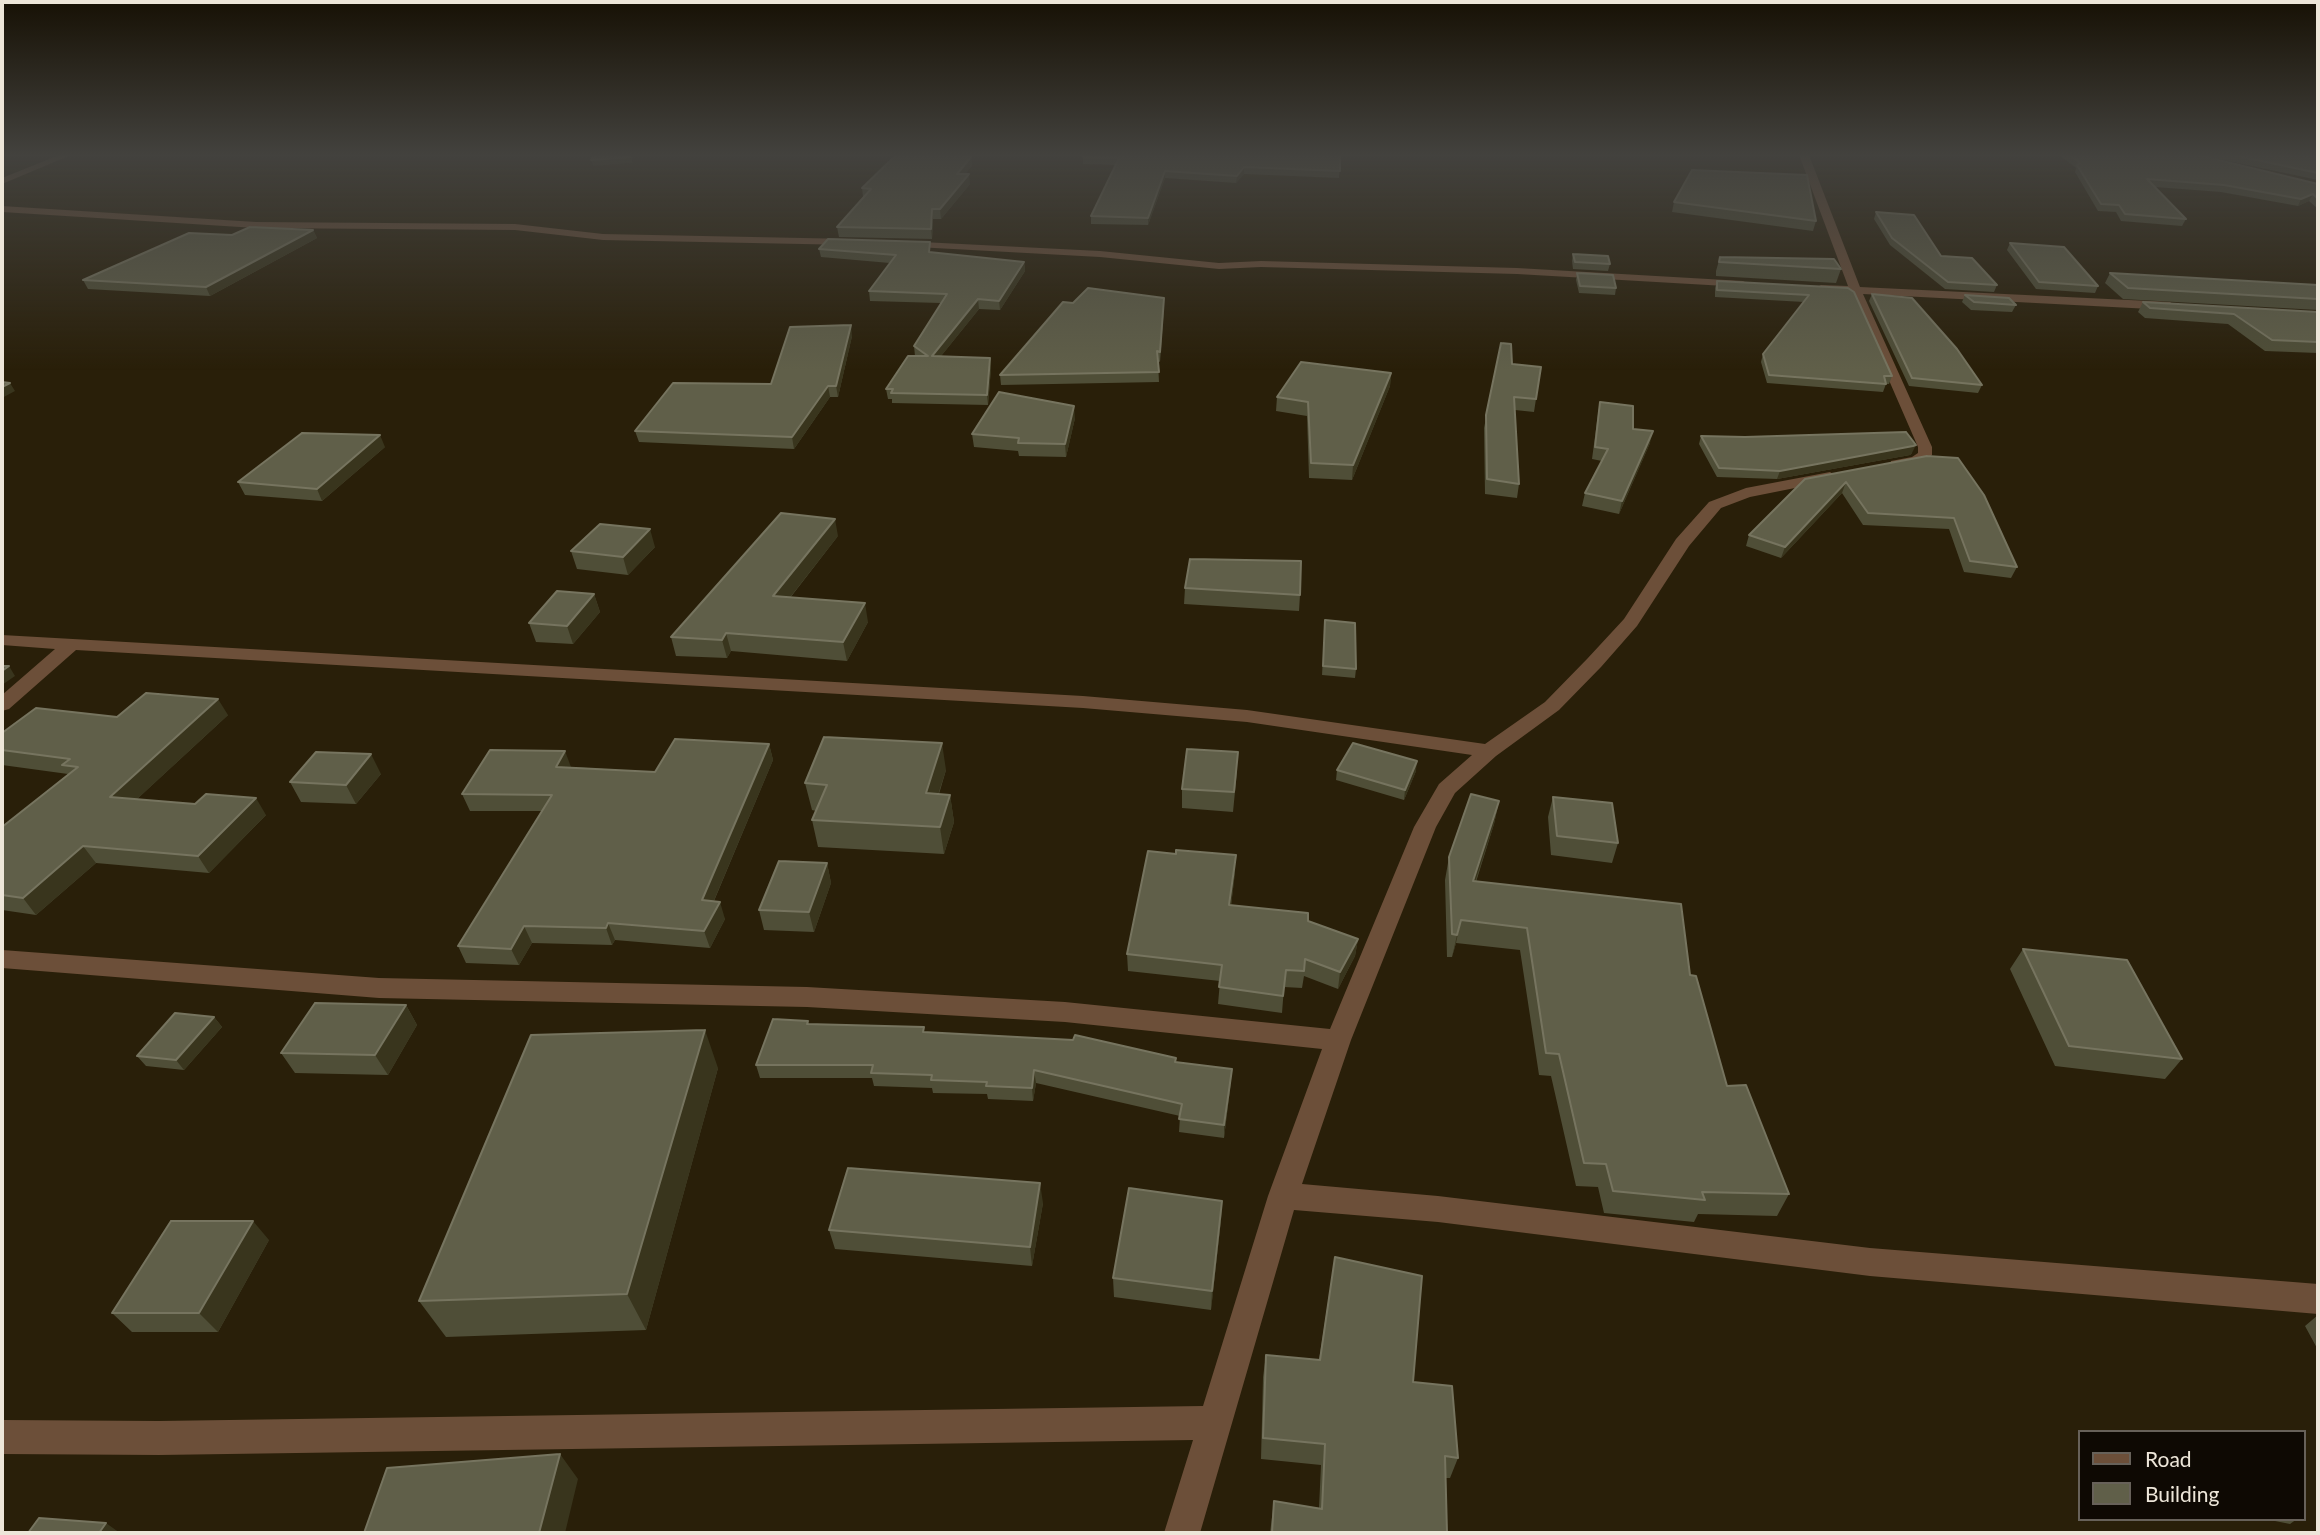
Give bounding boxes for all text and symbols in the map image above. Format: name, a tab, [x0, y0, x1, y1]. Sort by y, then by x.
legend	[2078, 1430, 2306, 1521]
text: Road	[2145, 1446, 2192, 1471]
text: Building	[2145, 1481, 2220, 1506]

